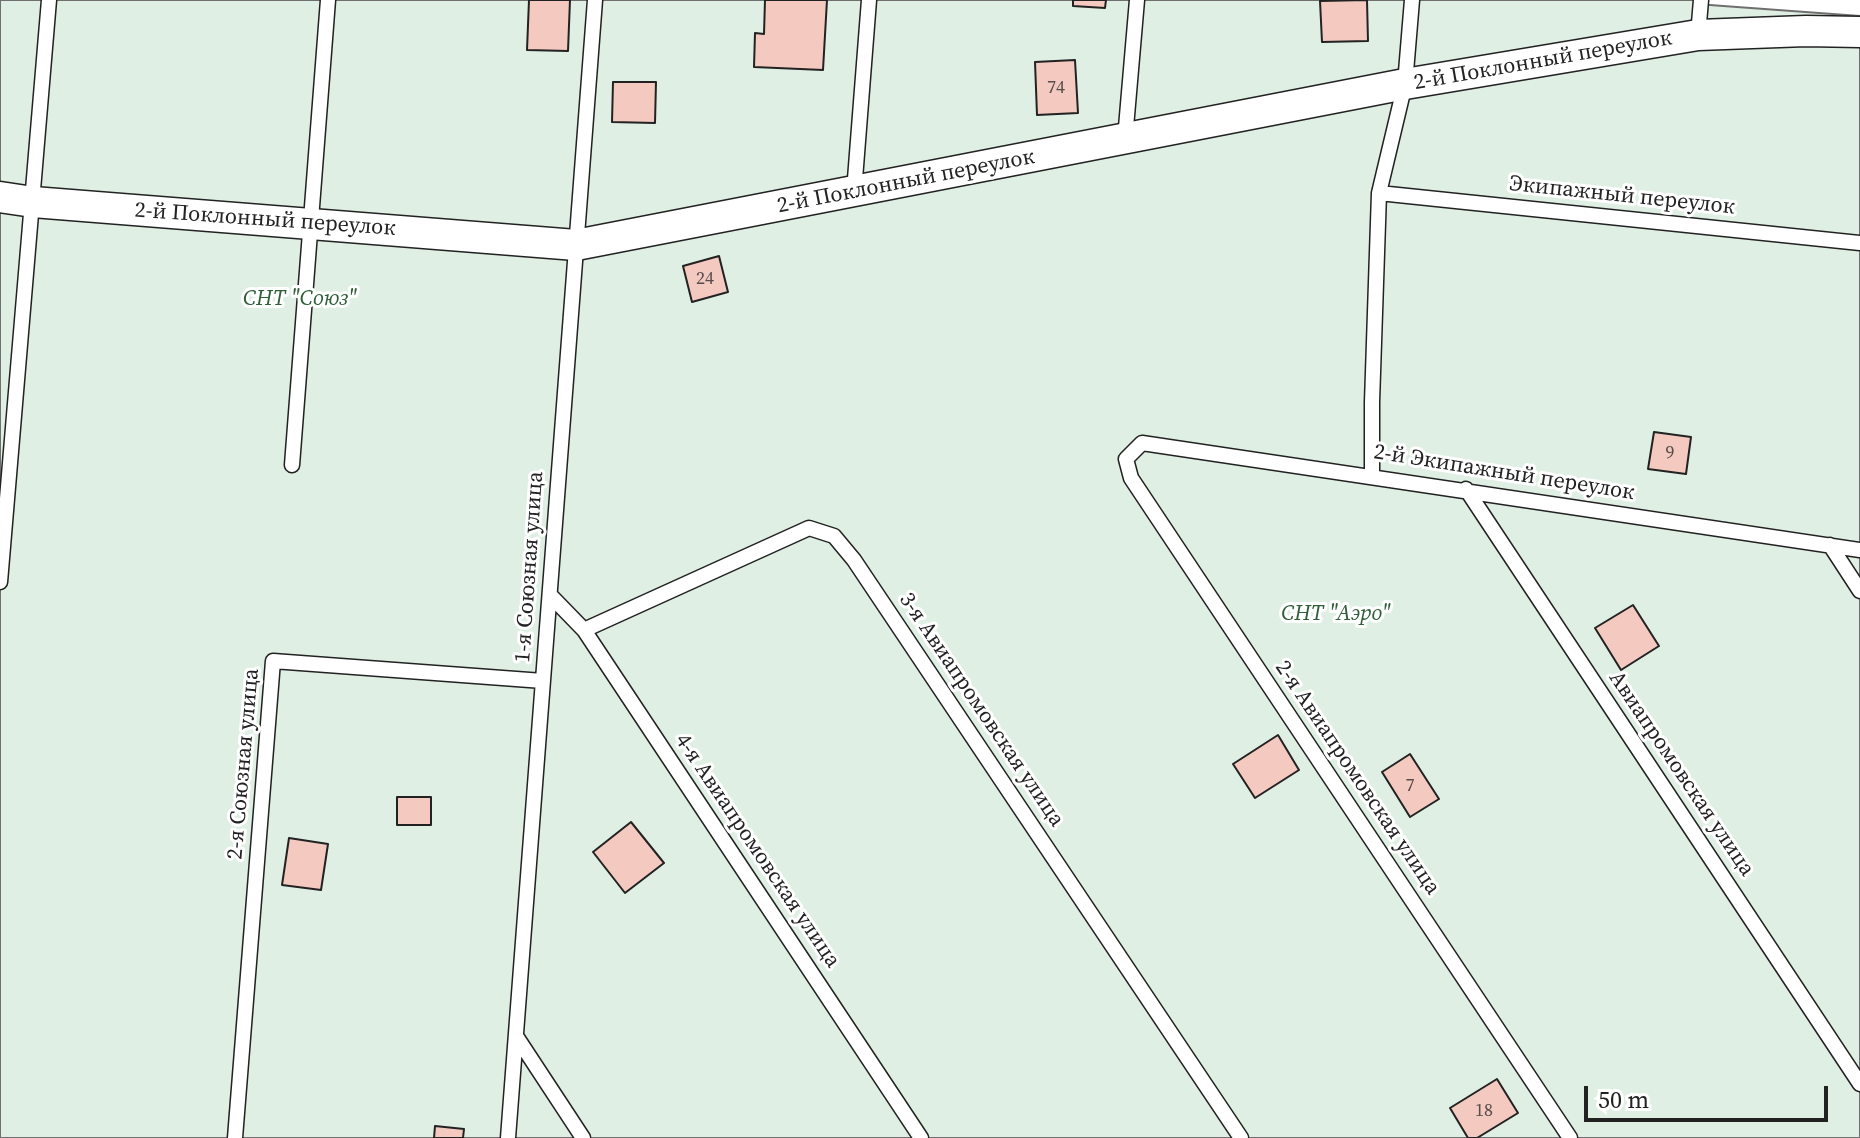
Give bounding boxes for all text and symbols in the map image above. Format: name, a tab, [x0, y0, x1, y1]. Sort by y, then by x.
street label: 2-й Поклонный переулок	[1412, 25, 1674, 97]
house number: 74	[1047, 77, 1065, 99]
street label: 2-й Поклонный переулок	[775, 144, 1037, 220]
street label: Экипажный переулок	[1508, 171, 1736, 221]
street label: 2-й Поклонный переулок	[134, 198, 396, 242]
house number: 24	[696, 268, 714, 290]
park label: СНТ "Союз"	[243, 286, 357, 312]
street label: 2-й Экипажный переулок	[1372, 439, 1636, 507]
house number: 9	[1666, 442, 1674, 464]
street label: 1-я Союзная улица	[510, 471, 550, 663]
street label: 3-я Авиапромовская улица	[893, 588, 1069, 832]
park label: СНТ "Аэро"	[1281, 601, 1391, 627]
street label: 2-я Авиапромовская улица	[1269, 656, 1445, 900]
street label: Авиапромовская улица	[1602, 666, 1760, 882]
street label: 2-я Союзная улица	[223, 667, 265, 861]
street label: 4-я Авиапромовская улица	[669, 729, 845, 973]
house number: 7	[1406, 775, 1414, 797]
scale bar	[1588, 1070, 1832, 1120]
text: 50 m	[1598, 1083, 1649, 1116]
house number: 18	[1475, 1100, 1493, 1122]

